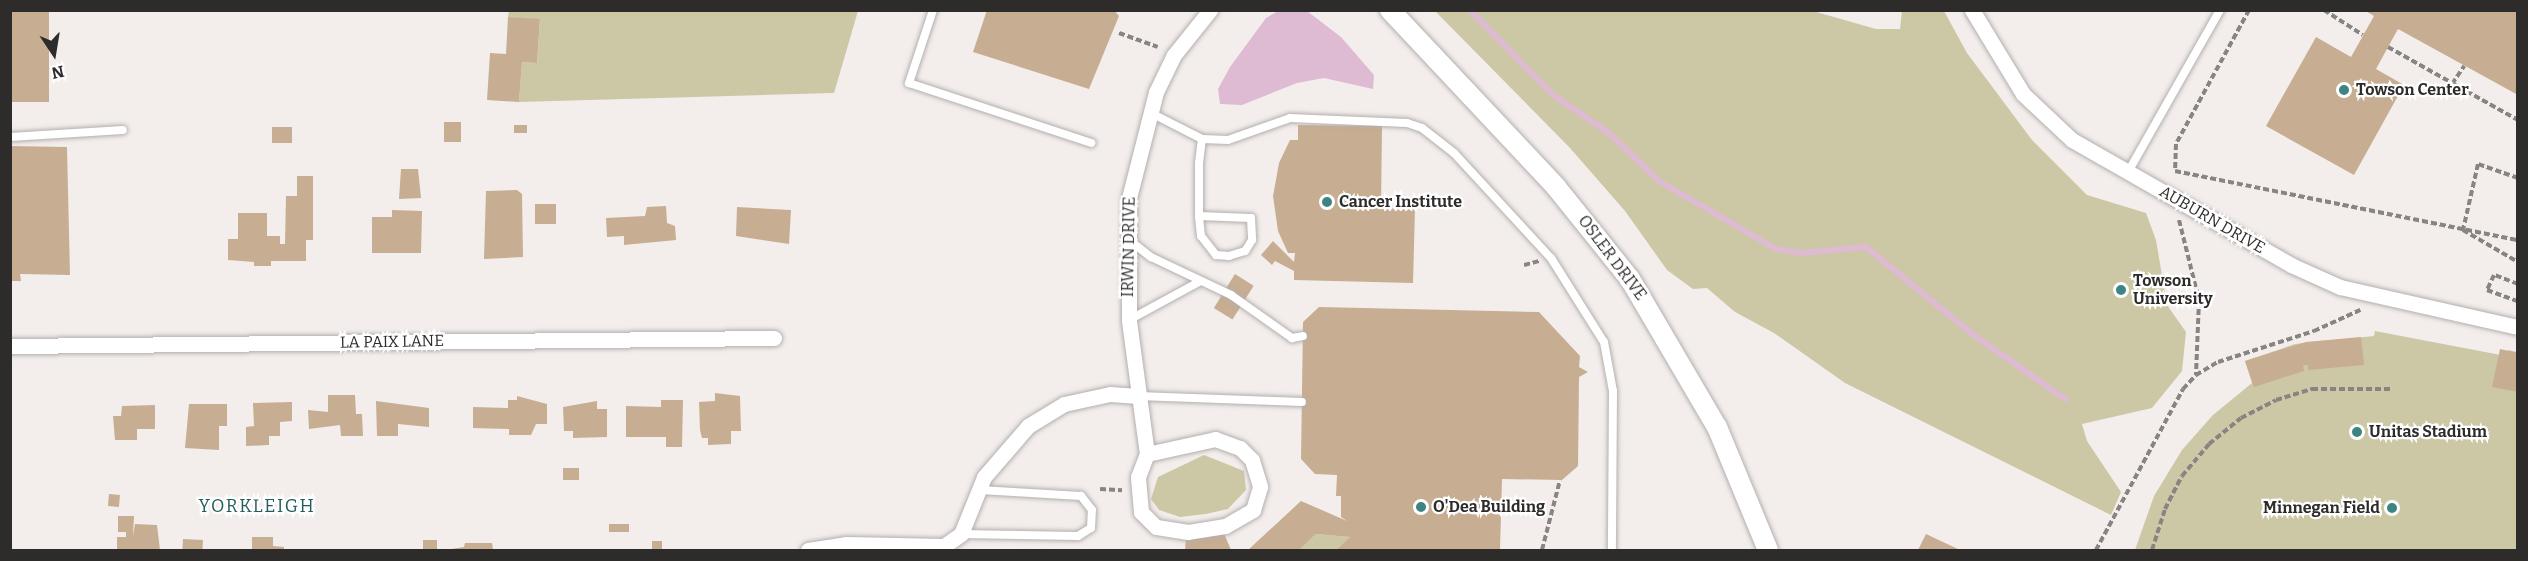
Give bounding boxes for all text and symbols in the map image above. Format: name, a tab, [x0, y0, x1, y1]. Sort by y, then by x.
north arrow	[24, 24, 84, 84]
text: N	[50, 62, 66, 83]
place label: Towson Center	[2356, 80, 2469, 100]
marker: Towson Center	[2337, 83, 2351, 97]
street label: AUBURN DRIVE	[2156, 182, 2268, 258]
place label: Cancer Institute	[1339, 192, 1462, 212]
marker: Cancer Institute	[1320, 195, 1334, 209]
street label: IRWIN DRIVE	[1119, 197, 1139, 297]
street label: OSLER DRIVE	[1574, 212, 1650, 304]
place label: Towson University	[2133, 271, 2213, 309]
marker: Towson University	[2114, 283, 2128, 297]
street label: LA PAIX LANE	[340, 331, 444, 353]
place label: Unitas Stadium	[2369, 422, 2487, 442]
marker: Unitas Stadium	[2350, 425, 2364, 439]
district label: YORKLEIGH	[199, 495, 315, 517]
place label: O'Dea Building	[1433, 497, 1545, 517]
place label: Minnegan Field	[2263, 498, 2380, 518]
marker: O'Dea Building	[1414, 500, 1428, 514]
marker: Minnegan Field	[2385, 501, 2399, 515]

